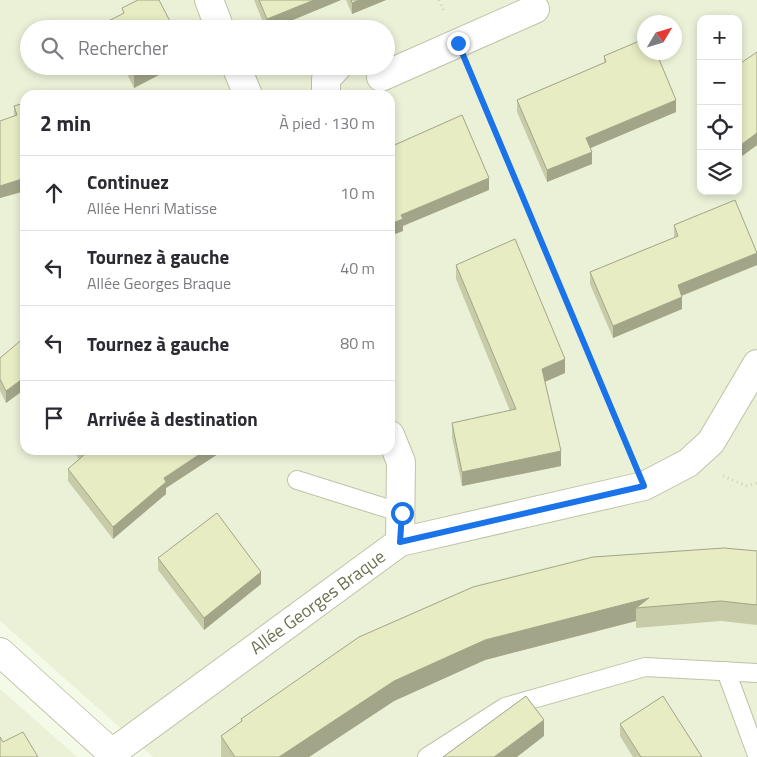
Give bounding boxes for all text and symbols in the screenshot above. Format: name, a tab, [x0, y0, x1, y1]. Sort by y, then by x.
north arrow	[637, 15, 682, 60]
map controls	[697, 15, 742, 195]
button: +	[697, 15, 742, 60]
search box	[20, 20, 395, 75]
route end	[447, 32, 470, 55]
text: Rechercher	[78, 33, 168, 62]
icon: search	[38, 34, 66, 62]
button: −	[697, 60, 742, 105]
button: locate	[697, 105, 742, 150]
text: 2 min	[40, 107, 91, 139]
text: À pied · 130 m	[279, 111, 375, 135]
button: layers	[697, 150, 742, 195]
text: Continuez	[87, 167, 169, 196]
icon: ahead	[40, 179, 68, 207]
text: 10 m	[340, 181, 375, 205]
text: Allée Henri Matisse	[87, 196, 217, 220]
text: Tournez à gauche	[87, 242, 229, 271]
icon: left	[40, 254, 68, 282]
text: 40 m	[340, 256, 375, 280]
text: Allée Georges Braque	[87, 271, 231, 295]
icon: left	[40, 329, 68, 357]
text: Tournez à gauche	[87, 329, 229, 358]
text: 80 m	[340, 331, 375, 355]
icon: arrive	[40, 404, 68, 432]
text: Arrivée à destination	[87, 404, 258, 433]
route start	[391, 502, 414, 525]
street label: Allée Georges Braque	[244, 543, 391, 661]

